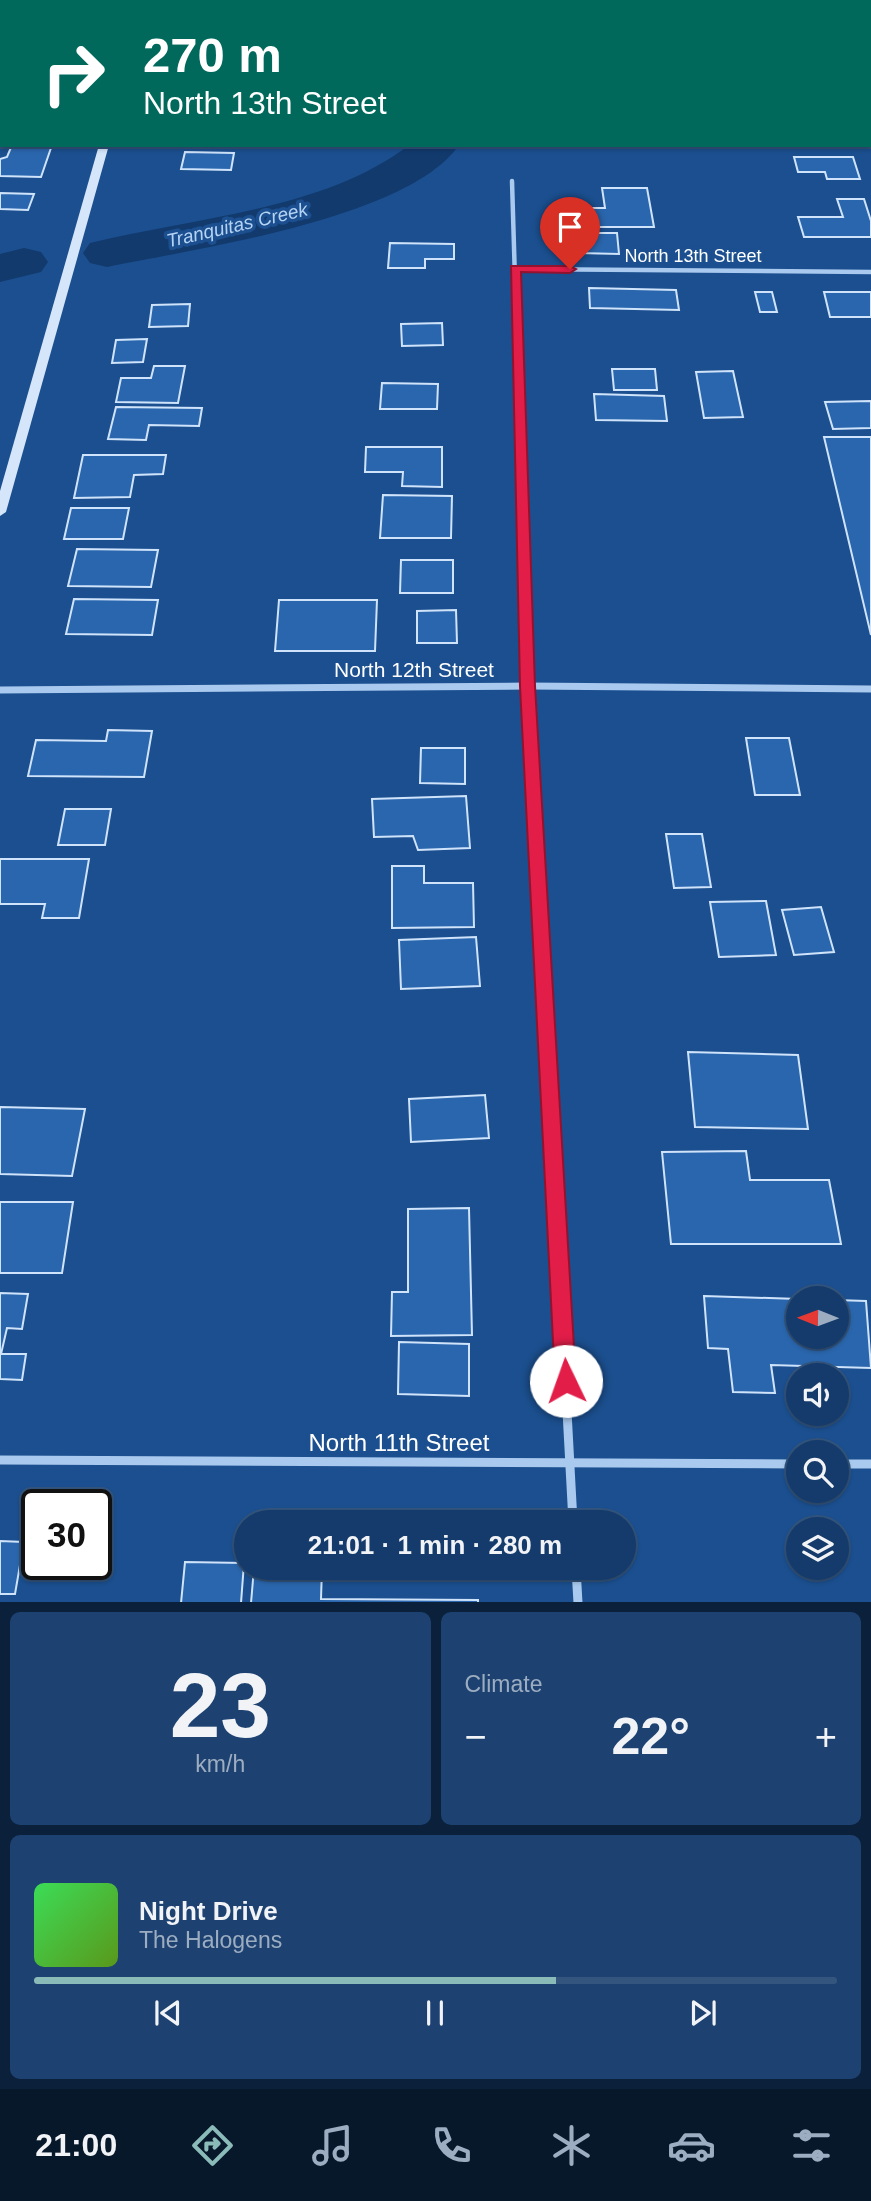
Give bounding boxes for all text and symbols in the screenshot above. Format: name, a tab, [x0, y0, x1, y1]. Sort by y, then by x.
icon: right	[28, 28, 119, 119]
text: 270 m	[143, 28, 282, 82]
text: North 13th Street	[143, 85, 387, 121]
pin	[540, 197, 600, 269]
water label: Tranquitas Creek	[164, 198, 311, 251]
icon: arrive	[551, 208, 589, 246]
street label: North 13th Street	[624, 246, 762, 266]
street label: North 12th Street	[334, 658, 494, 681]
north arrow	[786, 1286, 849, 1349]
map controls	[786, 1286, 849, 1580]
position arrow	[529, 1344, 603, 1418]
button: sound	[786, 1363, 849, 1426]
street label: North 11th Street	[309, 1429, 490, 1456]
button: search	[786, 1440, 849, 1503]
speed limit sign: 30	[21, 1489, 112, 1580]
button: layers	[786, 1517, 849, 1580]
text: 21:01 · 1 min · 280 m	[308, 1530, 562, 1560]
text: 23	[170, 1655, 271, 1756]
text: Climate	[465, 1671, 542, 1697]
text: 22°	[611, 1707, 690, 1765]
text: −	[465, 1716, 487, 1758]
text: +	[815, 1716, 837, 1758]
text: km/h	[195, 1751, 245, 1777]
text: Night Drive	[139, 1896, 278, 1926]
text: The Halogens	[139, 1927, 282, 1953]
icon: previous	[149, 1994, 187, 2032]
icon: pause	[416, 1994, 454, 2032]
icon: next	[684, 1994, 722, 2032]
icon: directions	[188, 2121, 237, 2170]
icon: music	[308, 2121, 357, 2170]
icon: phone	[427, 2121, 476, 2170]
icon: climate	[547, 2121, 596, 2170]
icon: car	[667, 2121, 716, 2170]
icon: filters	[787, 2121, 836, 2170]
text: 21:00	[35, 2127, 117, 2163]

